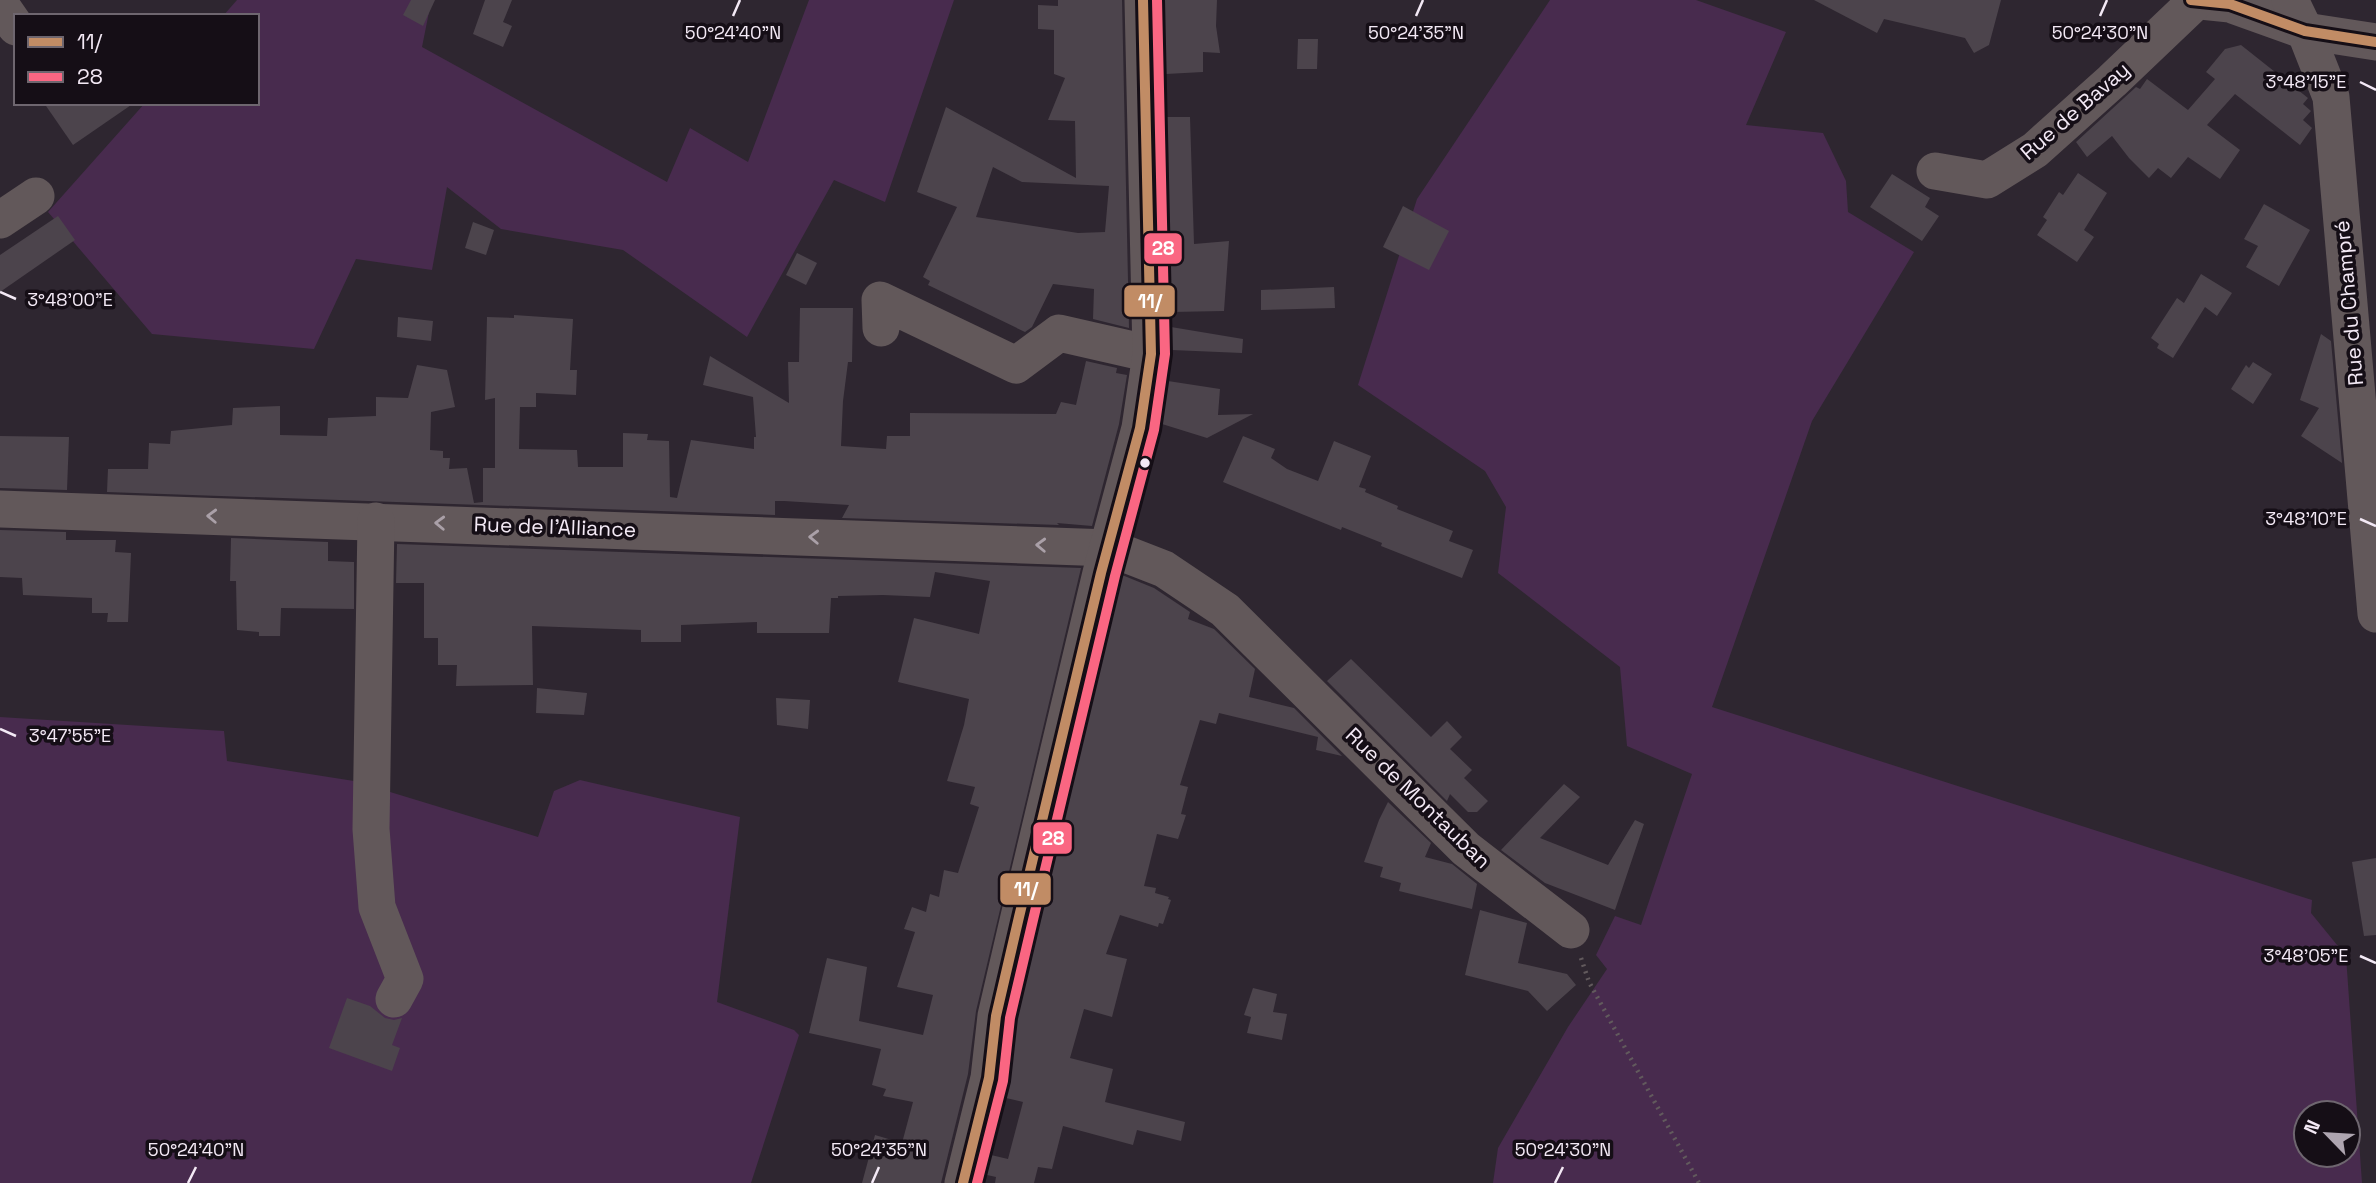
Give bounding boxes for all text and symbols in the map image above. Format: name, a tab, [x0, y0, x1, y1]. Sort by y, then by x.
legend	[14, 14, 259, 105]
text: 50°24'40"N	[685, 21, 781, 44]
text: 50°24'35"N	[1368, 21, 1464, 44]
text: 50°24'30"N	[2052, 21, 2148, 44]
text: 11/	[77, 28, 103, 55]
street label: Rue de Bavay	[2014, 56, 2135, 166]
text: 28	[77, 63, 103, 90]
text: 3°48'15"E	[2266, 70, 2346, 93]
street label: Rue du Champré	[2328, 219, 2369, 387]
line badge: 28	[1143, 232, 1183, 265]
text: 28	[1152, 236, 1174, 261]
line badge: 11/	[1123, 284, 1176, 318]
text: 3°48'00"E	[27, 288, 113, 311]
text: 11/	[1138, 289, 1163, 314]
unlabelled marker	[1138, 456, 1152, 470]
text: 3°48'10"E	[2265, 507, 2347, 530]
one-way arrow	[207, 508, 218, 523]
street label: Rue de l'Alliance	[473, 510, 637, 543]
one-way arrow	[434, 516, 445, 531]
one-way arrow	[808, 529, 819, 544]
one-way arrow	[1036, 537, 1046, 553]
street label: Rue de Montauban	[1340, 721, 1497, 874]
text: 3°47'55"E	[29, 724, 111, 747]
line badge: 28	[1032, 821, 1073, 855]
text: 28	[1042, 826, 1064, 851]
line badge: 11/	[999, 872, 1052, 906]
text: 11/	[1014, 877, 1039, 902]
text: 3°48'05"E	[2264, 944, 2348, 967]
north arrow	[2292, 1099, 2362, 1169]
text: N	[2298, 1116, 2326, 1138]
text: 50°24'40"N	[148, 1138, 244, 1161]
text: 50°24'35"N	[831, 1138, 927, 1161]
text: 50°24'30"N	[1515, 1138, 1611, 1161]

